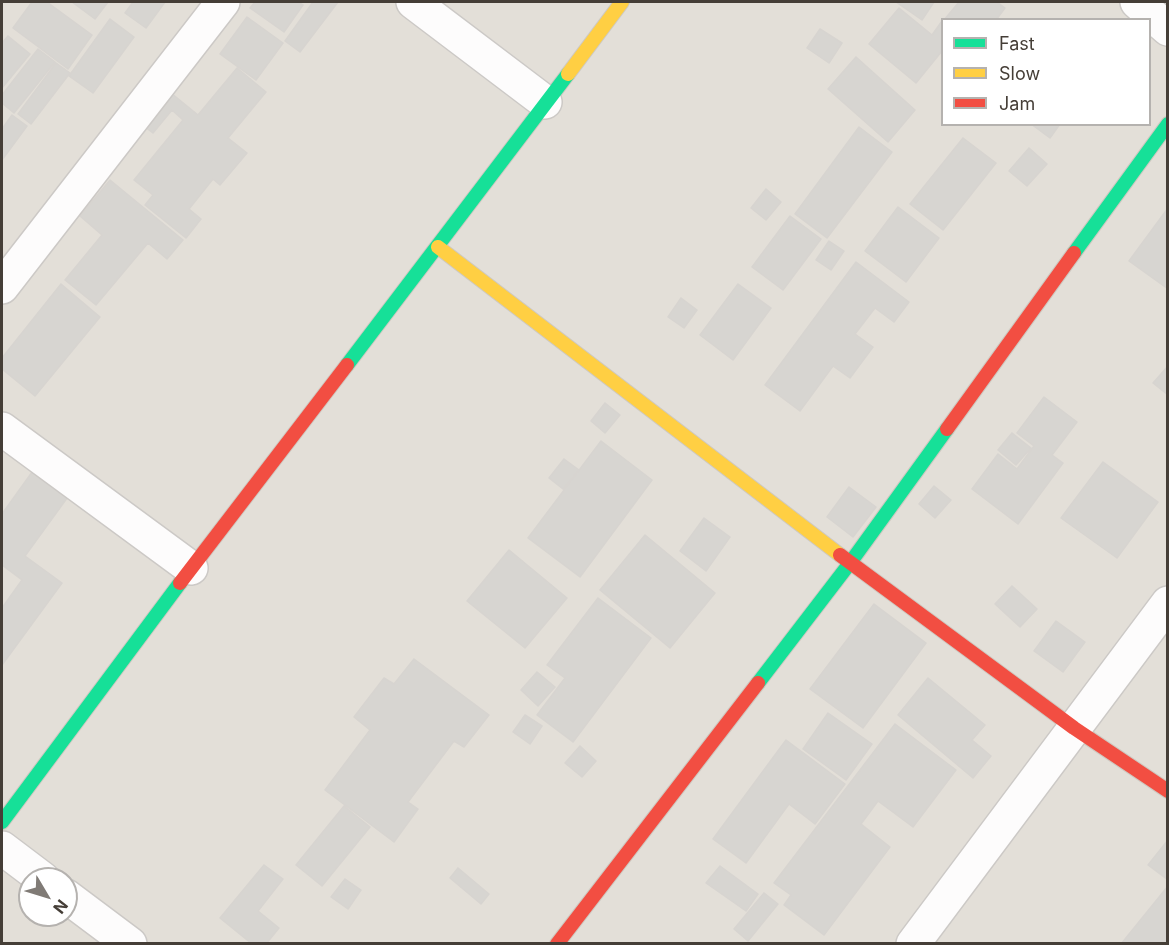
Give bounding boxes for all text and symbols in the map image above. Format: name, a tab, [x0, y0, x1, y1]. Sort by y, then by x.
legend	[941, 18, 1151, 126]
text: Fast	[999, 33, 1035, 54]
text: Slow	[999, 63, 1040, 84]
text: Jam	[999, 93, 1035, 114]
north arrow	[18, 867, 78, 927]
text: N	[49, 896, 72, 918]

